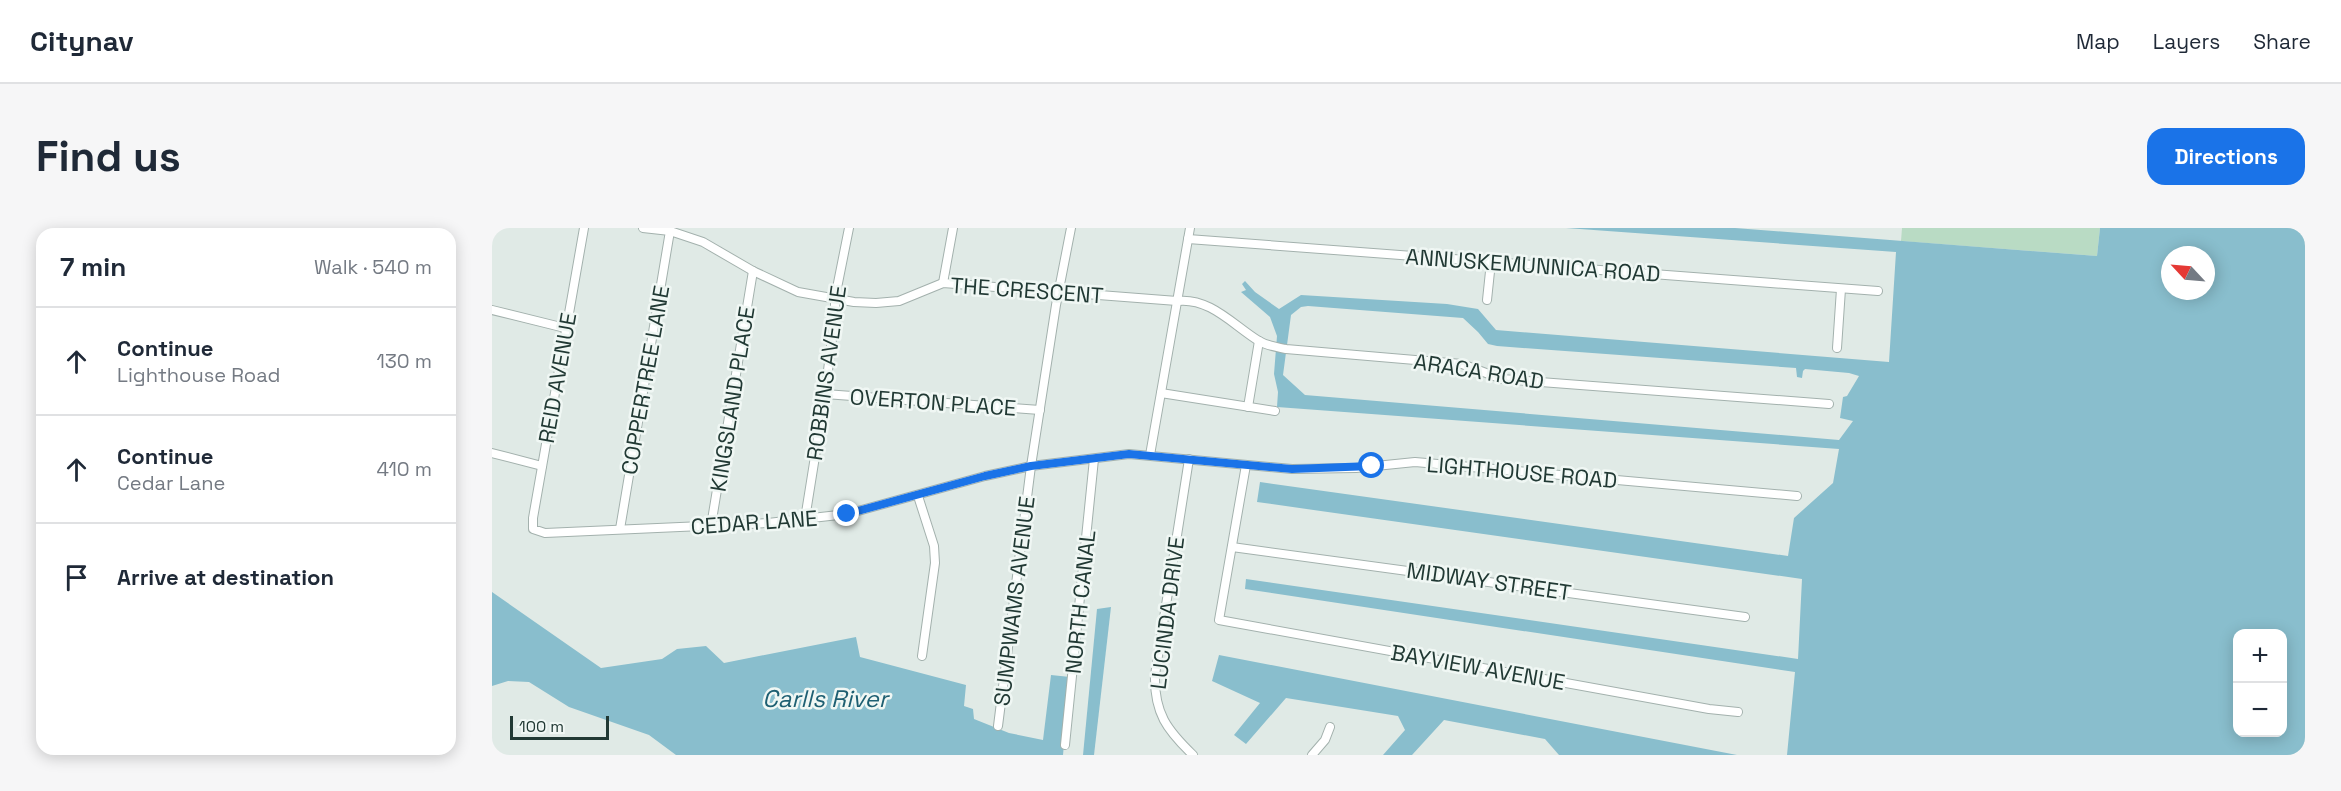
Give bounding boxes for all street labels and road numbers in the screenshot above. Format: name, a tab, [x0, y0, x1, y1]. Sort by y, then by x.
street label: ANNUSKEMUNNICA ROAD	[1405, 242, 1661, 288]
street label: THE CRESCENT	[950, 271, 1105, 309]
street label: COPPERTREE LANE	[615, 283, 675, 477]
street label: ROBBINS AVENUE	[800, 284, 852, 462]
street label: KINGSLAND PLACE	[704, 304, 760, 494]
street label: REID AVENUE	[532, 311, 582, 445]
street label: ARACA ROAD	[1412, 347, 1546, 395]
street label: OVERTON PLACE	[849, 382, 1017, 422]
street label: LIGHTHOUSE ROAD	[1425, 450, 1619, 494]
street label: SUMPWAMS AVENUE	[987, 494, 1041, 708]
street label: CEDAR LANE	[690, 504, 818, 540]
street label: NORTH CANAL	[1059, 529, 1101, 675]
street label: LUCINDA DRIVE	[1144, 535, 1190, 691]
street label: MIDWAY STREET	[1405, 556, 1573, 606]
street label: BAYVIEW AVENUE	[1389, 638, 1567, 696]

